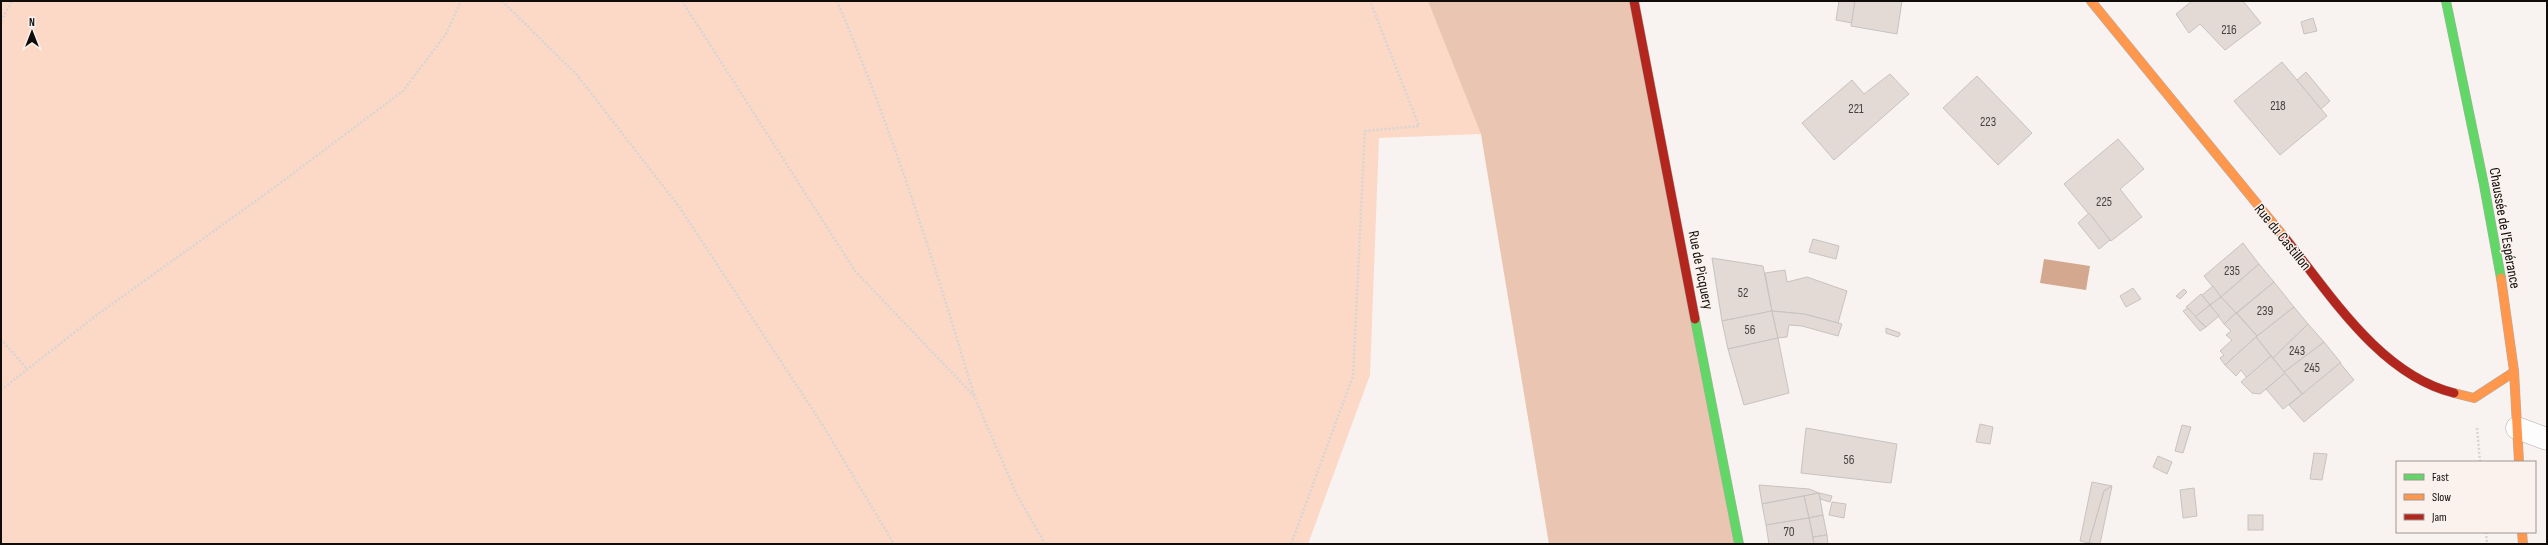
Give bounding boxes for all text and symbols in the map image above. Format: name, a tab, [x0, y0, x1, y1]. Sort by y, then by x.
north arrow	[12, 12, 52, 52]
text: N	[29, 16, 35, 29]
house number: 216	[2221, 22, 2237, 38]
house number: 218	[2270, 98, 2286, 114]
house number: 221	[1848, 101, 1864, 117]
house number: 223	[1980, 114, 1996, 130]
street label: Chaussée de l'Espérance	[2485, 166, 2525, 290]
house number: 225	[2096, 194, 2112, 210]
street label: Rue du Castillon	[2250, 200, 2315, 274]
street label: Rue de Picquery	[1684, 229, 1718, 311]
house number: 235	[2224, 263, 2240, 279]
house number: 52	[1738, 285, 1748, 301]
house number: 239	[2257, 303, 2274, 319]
house number: 56	[1745, 322, 1756, 338]
house number: 243	[2289, 343, 2305, 359]
house number: 245	[2304, 360, 2320, 376]
house number: 56	[1844, 452, 1855, 468]
legend	[2396, 461, 2536, 533]
text: Fast	[2432, 470, 2449, 485]
text: Slow	[2432, 490, 2451, 505]
text: Jam	[2431, 510, 2447, 525]
house number: 70	[1784, 524, 1795, 540]

